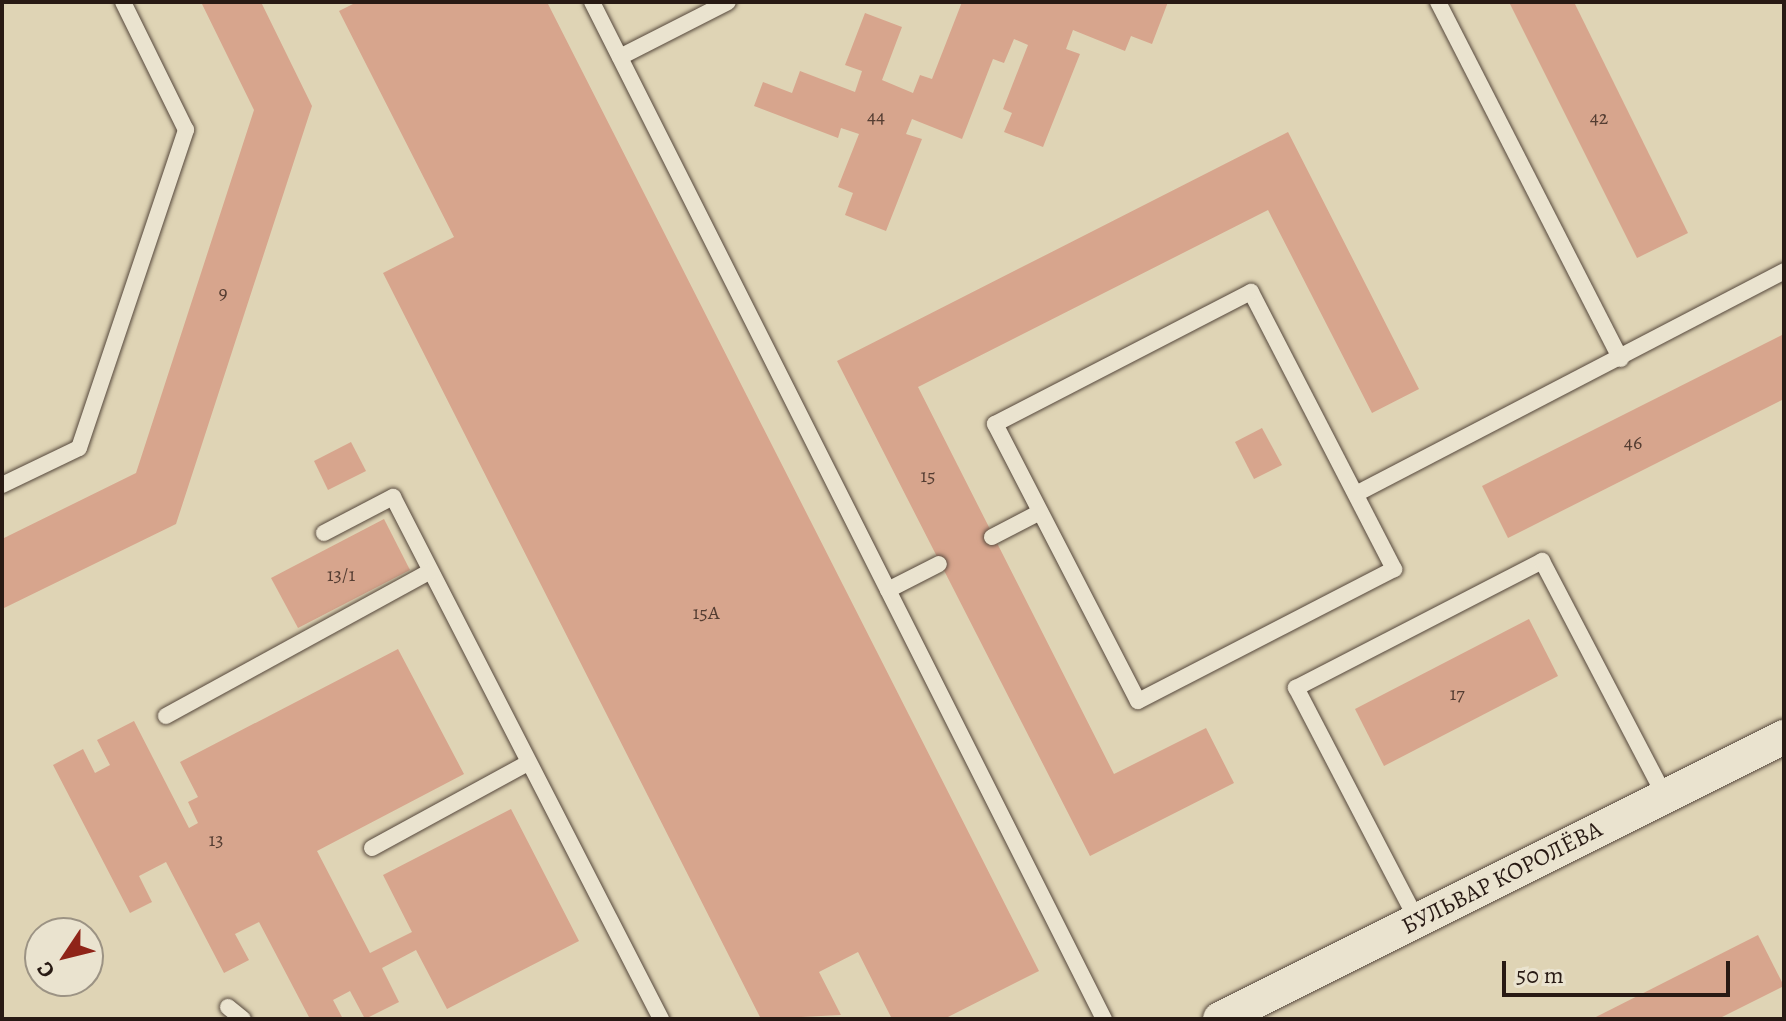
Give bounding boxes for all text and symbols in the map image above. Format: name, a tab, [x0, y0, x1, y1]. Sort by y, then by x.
house number: 44	[867, 104, 885, 128]
house number: 42	[1590, 105, 1608, 129]
house number: 9	[218, 280, 228, 304]
house number: 46	[1624, 430, 1642, 454]
house number: 15	[920, 463, 936, 487]
house number: 13/1	[327, 562, 355, 586]
house number: 15А	[692, 600, 720, 624]
house number: 17	[1449, 681, 1465, 705]
street label: БУЛЬВАР КОРОЛЁВА	[1397, 815, 1607, 941]
house number: 13	[208, 827, 224, 851]
north arrow	[24, 917, 104, 997]
scale bar	[1506, 945, 1734, 995]
text: С	[30, 955, 62, 984]
text: 50 m	[1516, 959, 1564, 991]

